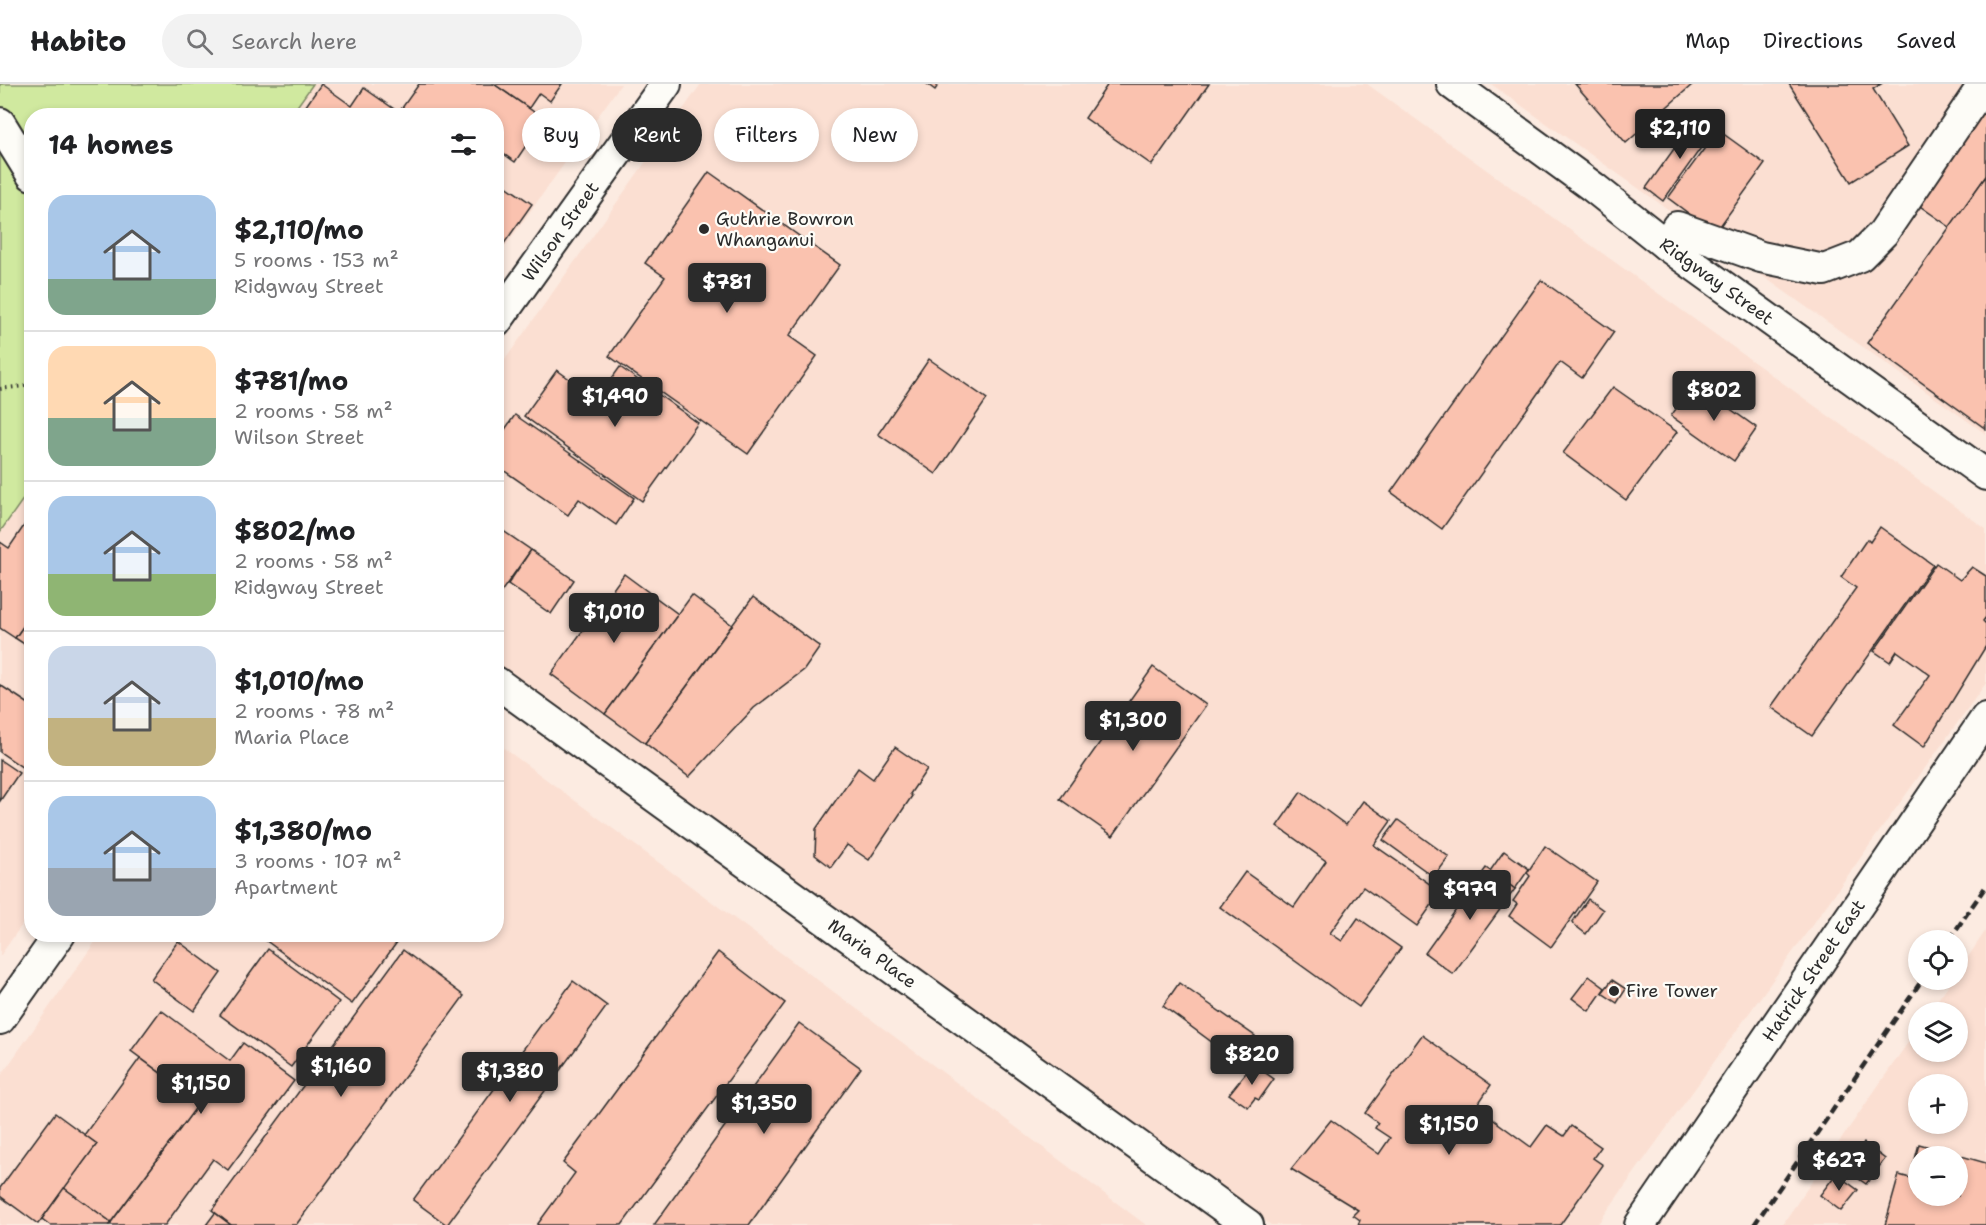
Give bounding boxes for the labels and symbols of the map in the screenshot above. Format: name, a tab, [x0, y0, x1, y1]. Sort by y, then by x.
pin: $2,110	[1631, 109, 1729, 160]
street label: Wilson Street	[517, 177, 604, 286]
place label: Guthrie Bowron Whanganui	[716, 207, 854, 252]
marker: Guthrie Bowron Whanganui	[697, 222, 711, 236]
street label: Ridgway Street	[1655, 232, 1778, 330]
pin: $781	[691, 263, 763, 314]
pin: $802	[1678, 371, 1750, 422]
pin: $1,490	[566, 377, 664, 428]
pin: $1,010	[565, 593, 663, 644]
pin: $1,300	[1084, 701, 1182, 752]
pin: $979	[1434, 870, 1506, 921]
street label: Hatrick Street East	[1757, 895, 1871, 1046]
street label: Maria Place	[823, 913, 921, 994]
place label: Fire Tower	[1626, 979, 1718, 1003]
marker: Fire Tower	[1607, 984, 1621, 998]
pin: $820	[1216, 1035, 1288, 1086]
pin: $1,160	[292, 1047, 390, 1098]
pin: $1,380	[461, 1052, 559, 1103]
pin: $1,150	[152, 1064, 250, 1115]
pin: $1,350	[715, 1084, 813, 1135]
pin: $1,150	[1400, 1105, 1498, 1156]
pin: $627	[1803, 1141, 1875, 1192]

